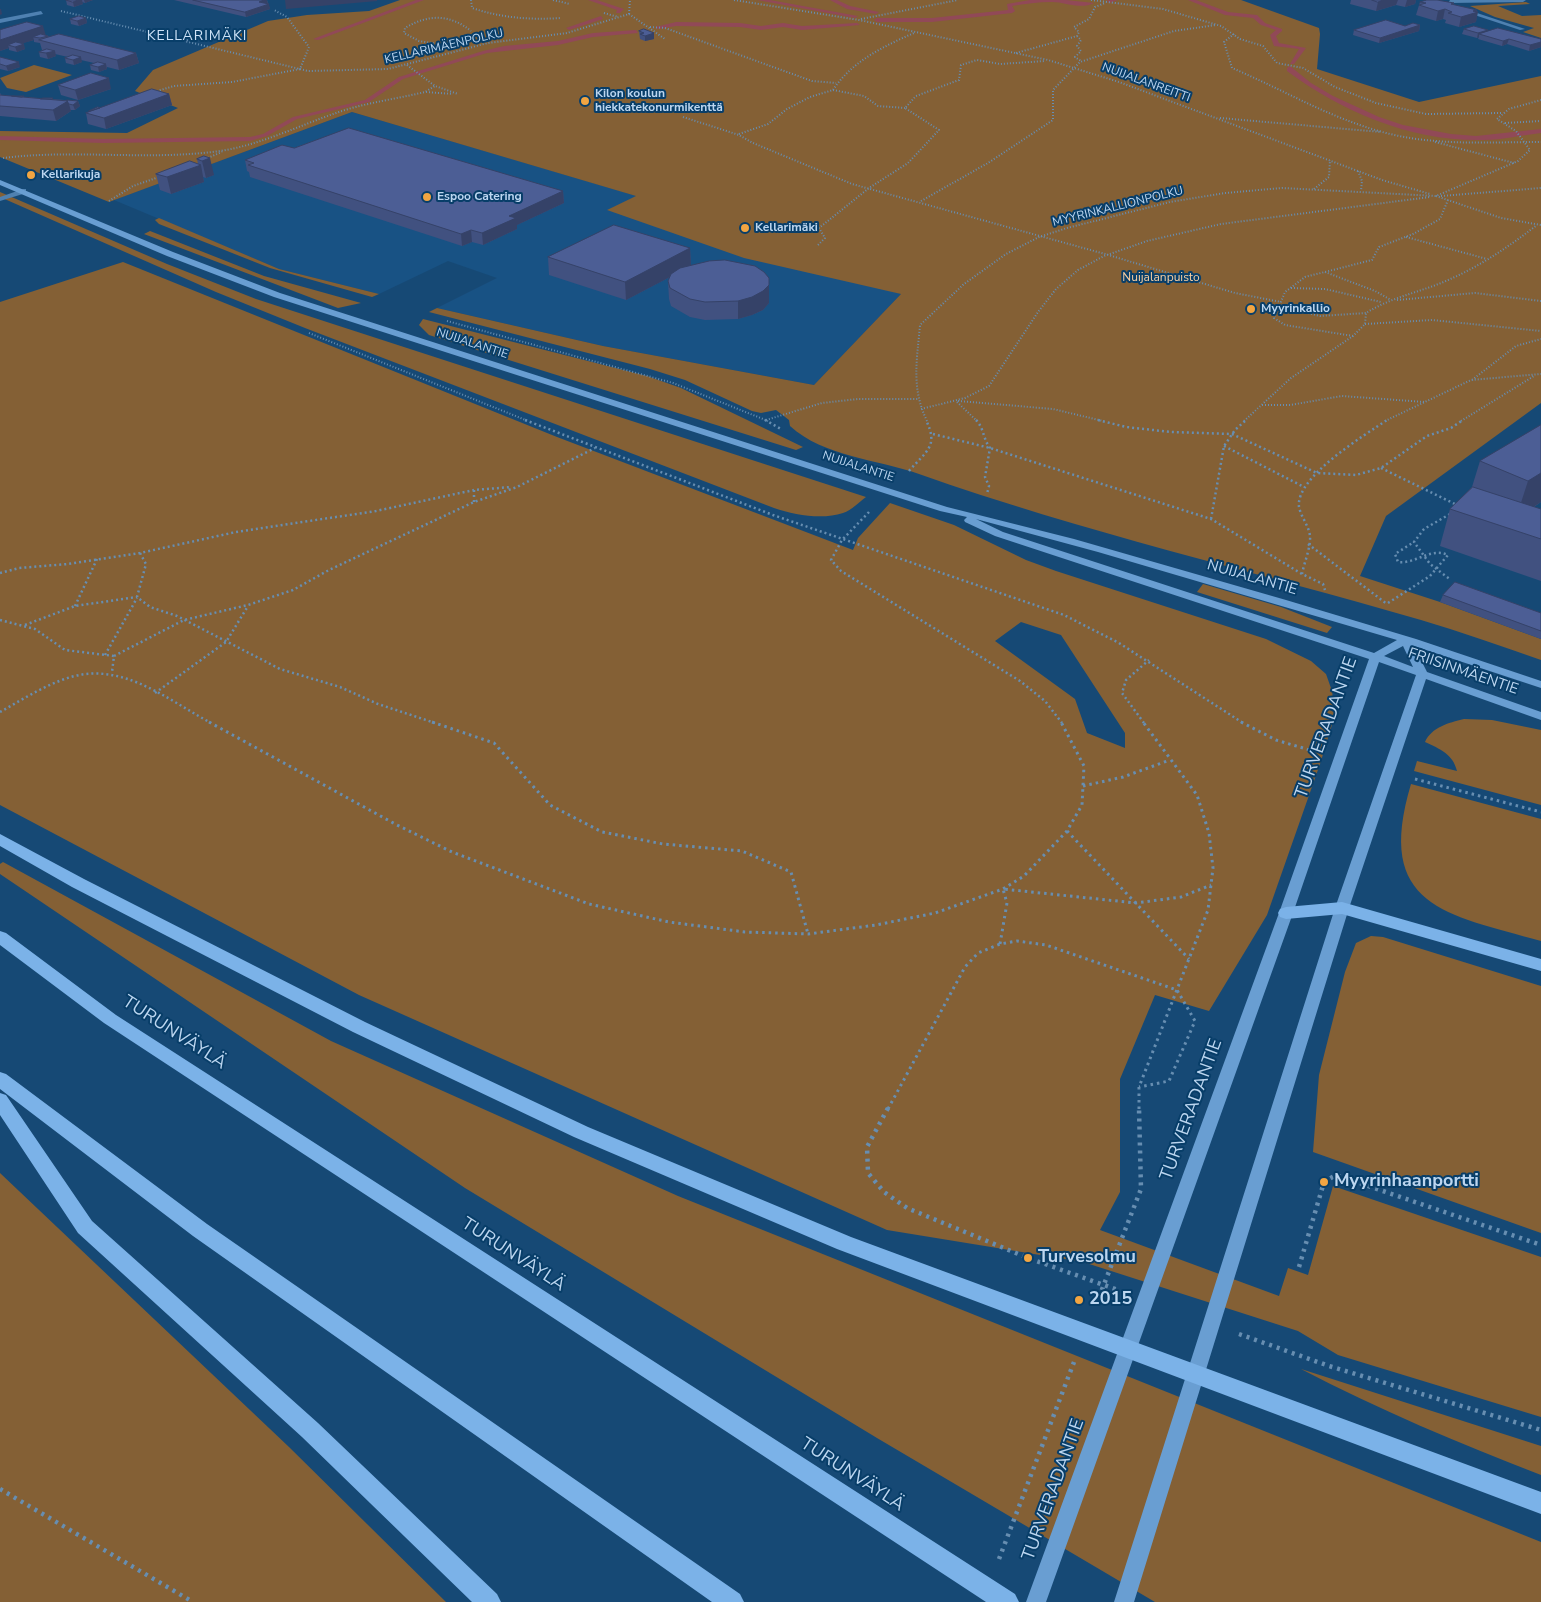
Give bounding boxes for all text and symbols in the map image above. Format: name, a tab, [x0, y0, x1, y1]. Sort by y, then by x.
street label: KELLARIMÄENPOLKU	[383, 26, 505, 68]
district label: KELLARIMÄKI	[145, 29, 249, 45]
street label: NUIJALANREITTI	[1100, 60, 1192, 106]
place label: Kilon koulun hiekkatekonurmikenttä	[595, 87, 723, 115]
marker: Kilon koulun hiekkatekonurmikenttä	[579, 95, 591, 107]
place label: Kellarikuja	[41, 168, 100, 182]
marker: Kellarikuja	[25, 169, 37, 181]
street label: MYYRINKALLIONPOLKU	[1051, 184, 1185, 230]
place label: Espoo Catering	[437, 190, 522, 204]
marker: Espoo Catering	[421, 191, 433, 203]
place label: Kellarimäki	[755, 221, 818, 235]
marker: Kellarimäki	[739, 222, 751, 234]
park label: Nuijalanpuisto	[1122, 271, 1200, 285]
place label: Myyrinkallio	[1261, 302, 1330, 316]
marker: Myyrinkallio	[1245, 303, 1257, 315]
street label: NUIJALANTIE	[434, 326, 510, 362]
street label: NUIJALANTIE	[820, 449, 896, 485]
street label: NUIJALANTIE	[1205, 557, 1299, 599]
street label: FRIISINMÄENTIE	[1406, 645, 1520, 699]
street label: TURVERADANTIE	[1291, 654, 1363, 802]
street label: TURUNVÄYLÄ	[118, 991, 230, 1075]
street label: TURVERADANTIE	[1156, 1036, 1228, 1184]
place label: Myyrinhaanportti	[1334, 1171, 1479, 1193]
marker: Myyrinhaanportti	[1318, 1176, 1330, 1188]
street label: TURUNVÄYLÄ	[457, 1213, 569, 1297]
place label: Turvesolmu	[1038, 1247, 1136, 1269]
marker: Turvesolmu	[1022, 1252, 1034, 1264]
place label: 2015	[1089, 1289, 1132, 1311]
marker: 2015	[1073, 1294, 1085, 1306]
street label: TURVERADANTIE	[1018, 1416, 1090, 1564]
street label: TURUNVÄYLÄ	[796, 1433, 908, 1517]

